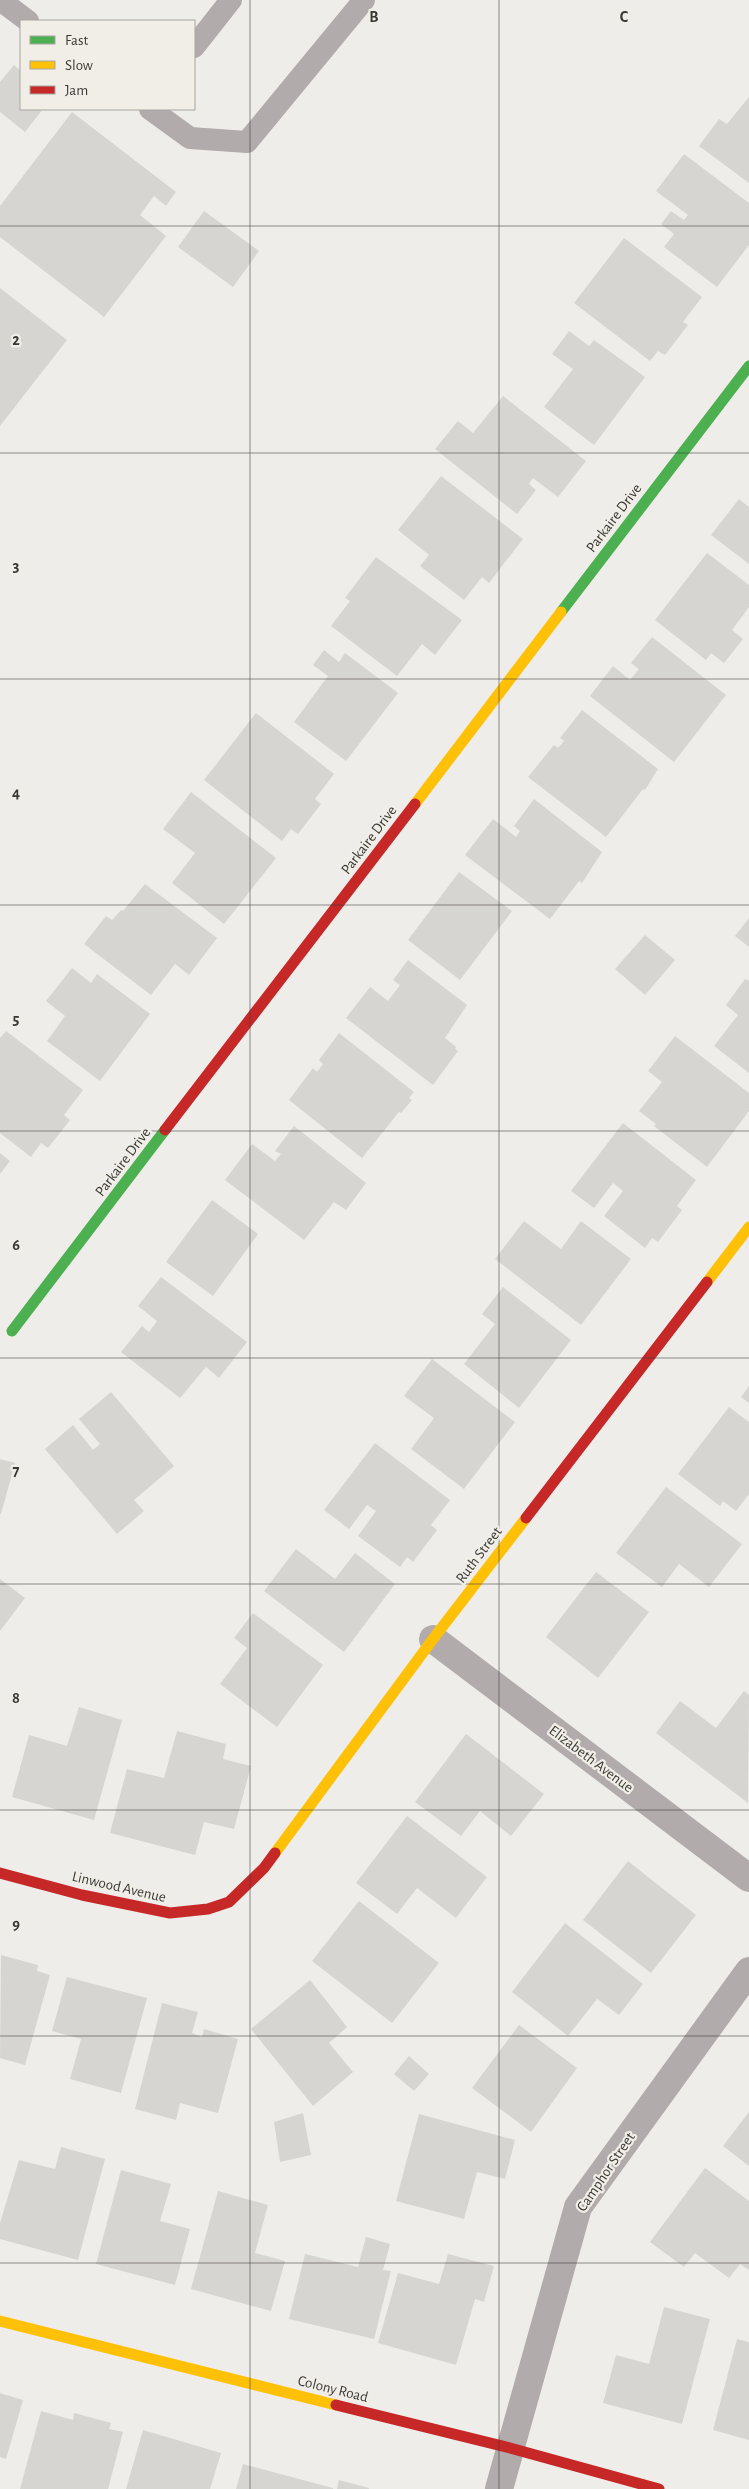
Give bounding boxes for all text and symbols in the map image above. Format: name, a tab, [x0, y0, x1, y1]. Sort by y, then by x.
text: B	[369, 9, 379, 25]
text: C	[620, 9, 629, 25]
legend	[20, 20, 195, 110]
text: Fast	[65, 33, 89, 48]
text: Slow	[65, 58, 93, 73]
text: Jam	[65, 83, 88, 98]
text: 2	[12, 332, 20, 348]
street label: Parkaire Drive	[583, 481, 645, 555]
text: 3	[13, 558, 20, 574]
text: 4	[12, 785, 20, 801]
street label: Parkaire Drive	[338, 803, 400, 877]
text: 5	[13, 1011, 20, 1027]
street label: Parkaire Drive	[92, 1125, 154, 1199]
text: 6	[12, 1237, 20, 1253]
text: 7	[13, 1463, 20, 1479]
street label: Ruth Street	[453, 1524, 505, 1586]
text: 8	[12, 1690, 20, 1706]
street label: Elizabeth Avenue	[546, 1723, 636, 1795]
street label: Linwood Avenue	[71, 1869, 167, 1905]
text: 9	[12, 1916, 20, 1932]
street label: Camphor Street	[574, 2130, 638, 2214]
street label: Colony Road	[296, 2373, 370, 2405]

